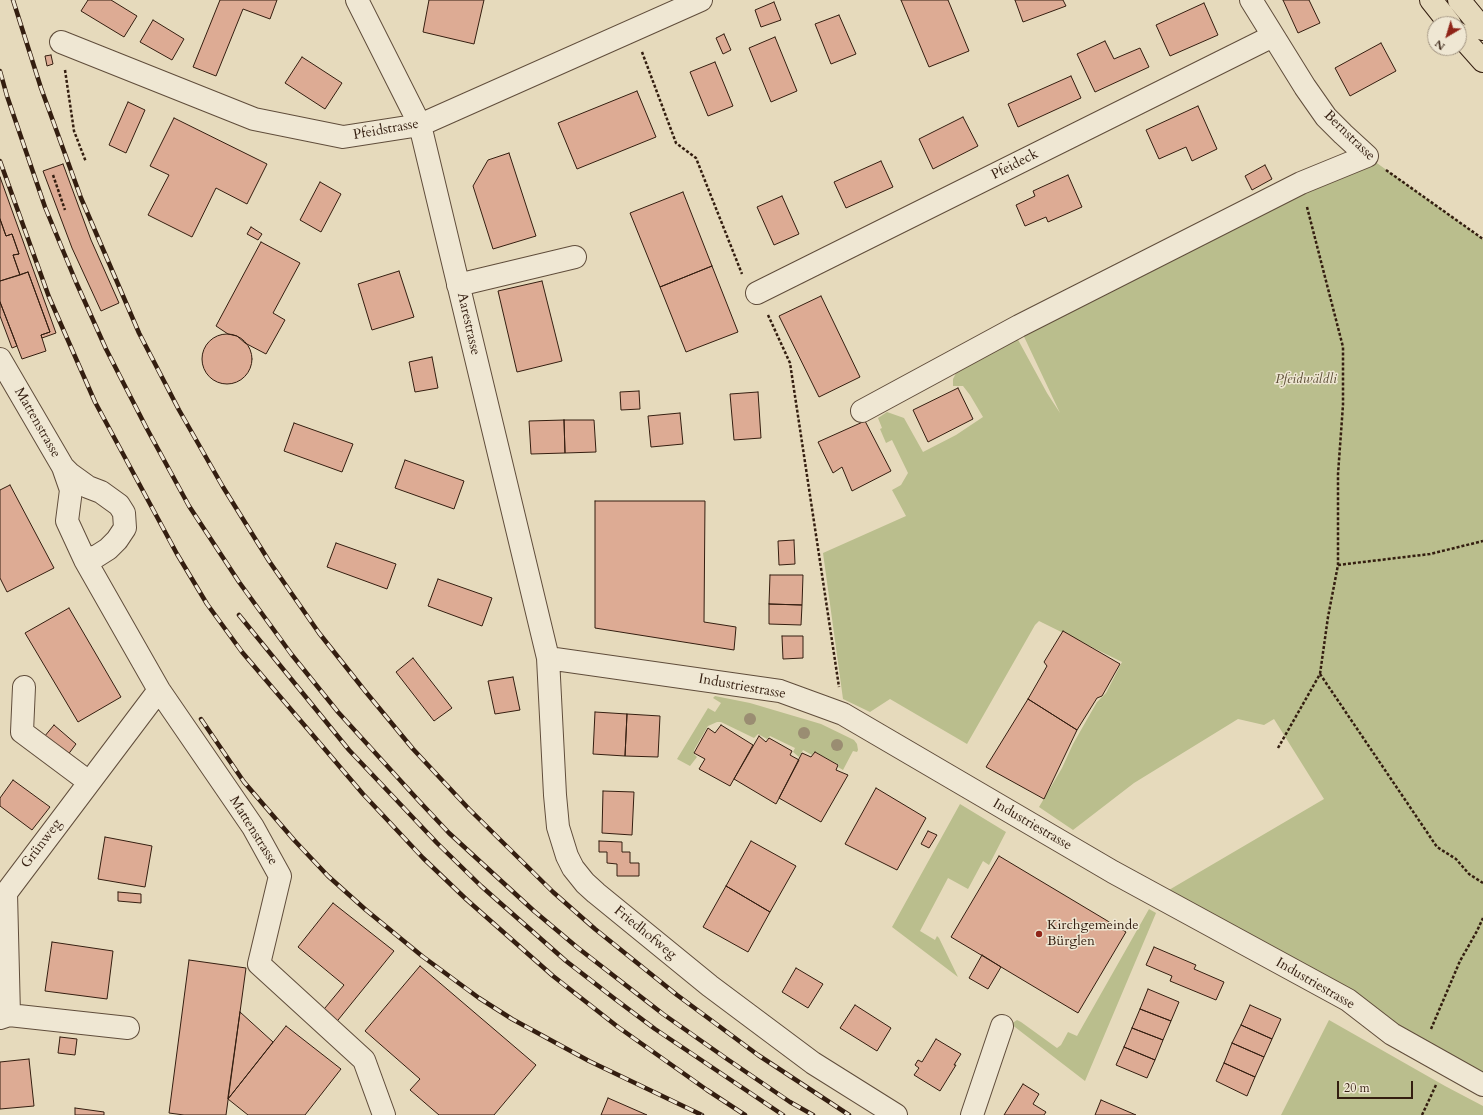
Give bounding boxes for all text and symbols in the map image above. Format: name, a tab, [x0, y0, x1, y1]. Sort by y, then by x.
north arrow	[1427, 16, 1467, 56]
text: N	[1432, 36, 1448, 54]
street label: Bernstrasse	[1320, 107, 1378, 165]
street label: Pfeidstrasse	[352, 116, 420, 144]
street label: Pfeideck	[989, 146, 1041, 184]
street label: Aarestrasse	[453, 291, 483, 357]
park label: Pfeidwäldli	[1275, 372, 1337, 388]
street label: Mattenstrasse	[10, 385, 64, 461]
street label: Industriestrasse	[697, 671, 787, 703]
street label: Mattenstrasse	[225, 793, 281, 869]
street label: Industriestrasse	[990, 796, 1074, 854]
street label: Grünweg	[18, 816, 66, 872]
street label: Friedhofweg	[610, 903, 680, 963]
place label: Kirchgemeinde Bürglen	[1047, 918, 1139, 950]
marker: Kirchgemeinde Bürglen	[1034, 929, 1044, 939]
street label: Industriestrasse	[1273, 955, 1357, 1013]
scale bar	[1339, 1073, 1415, 1099]
text: 20 m	[1344, 1080, 1370, 1096]

